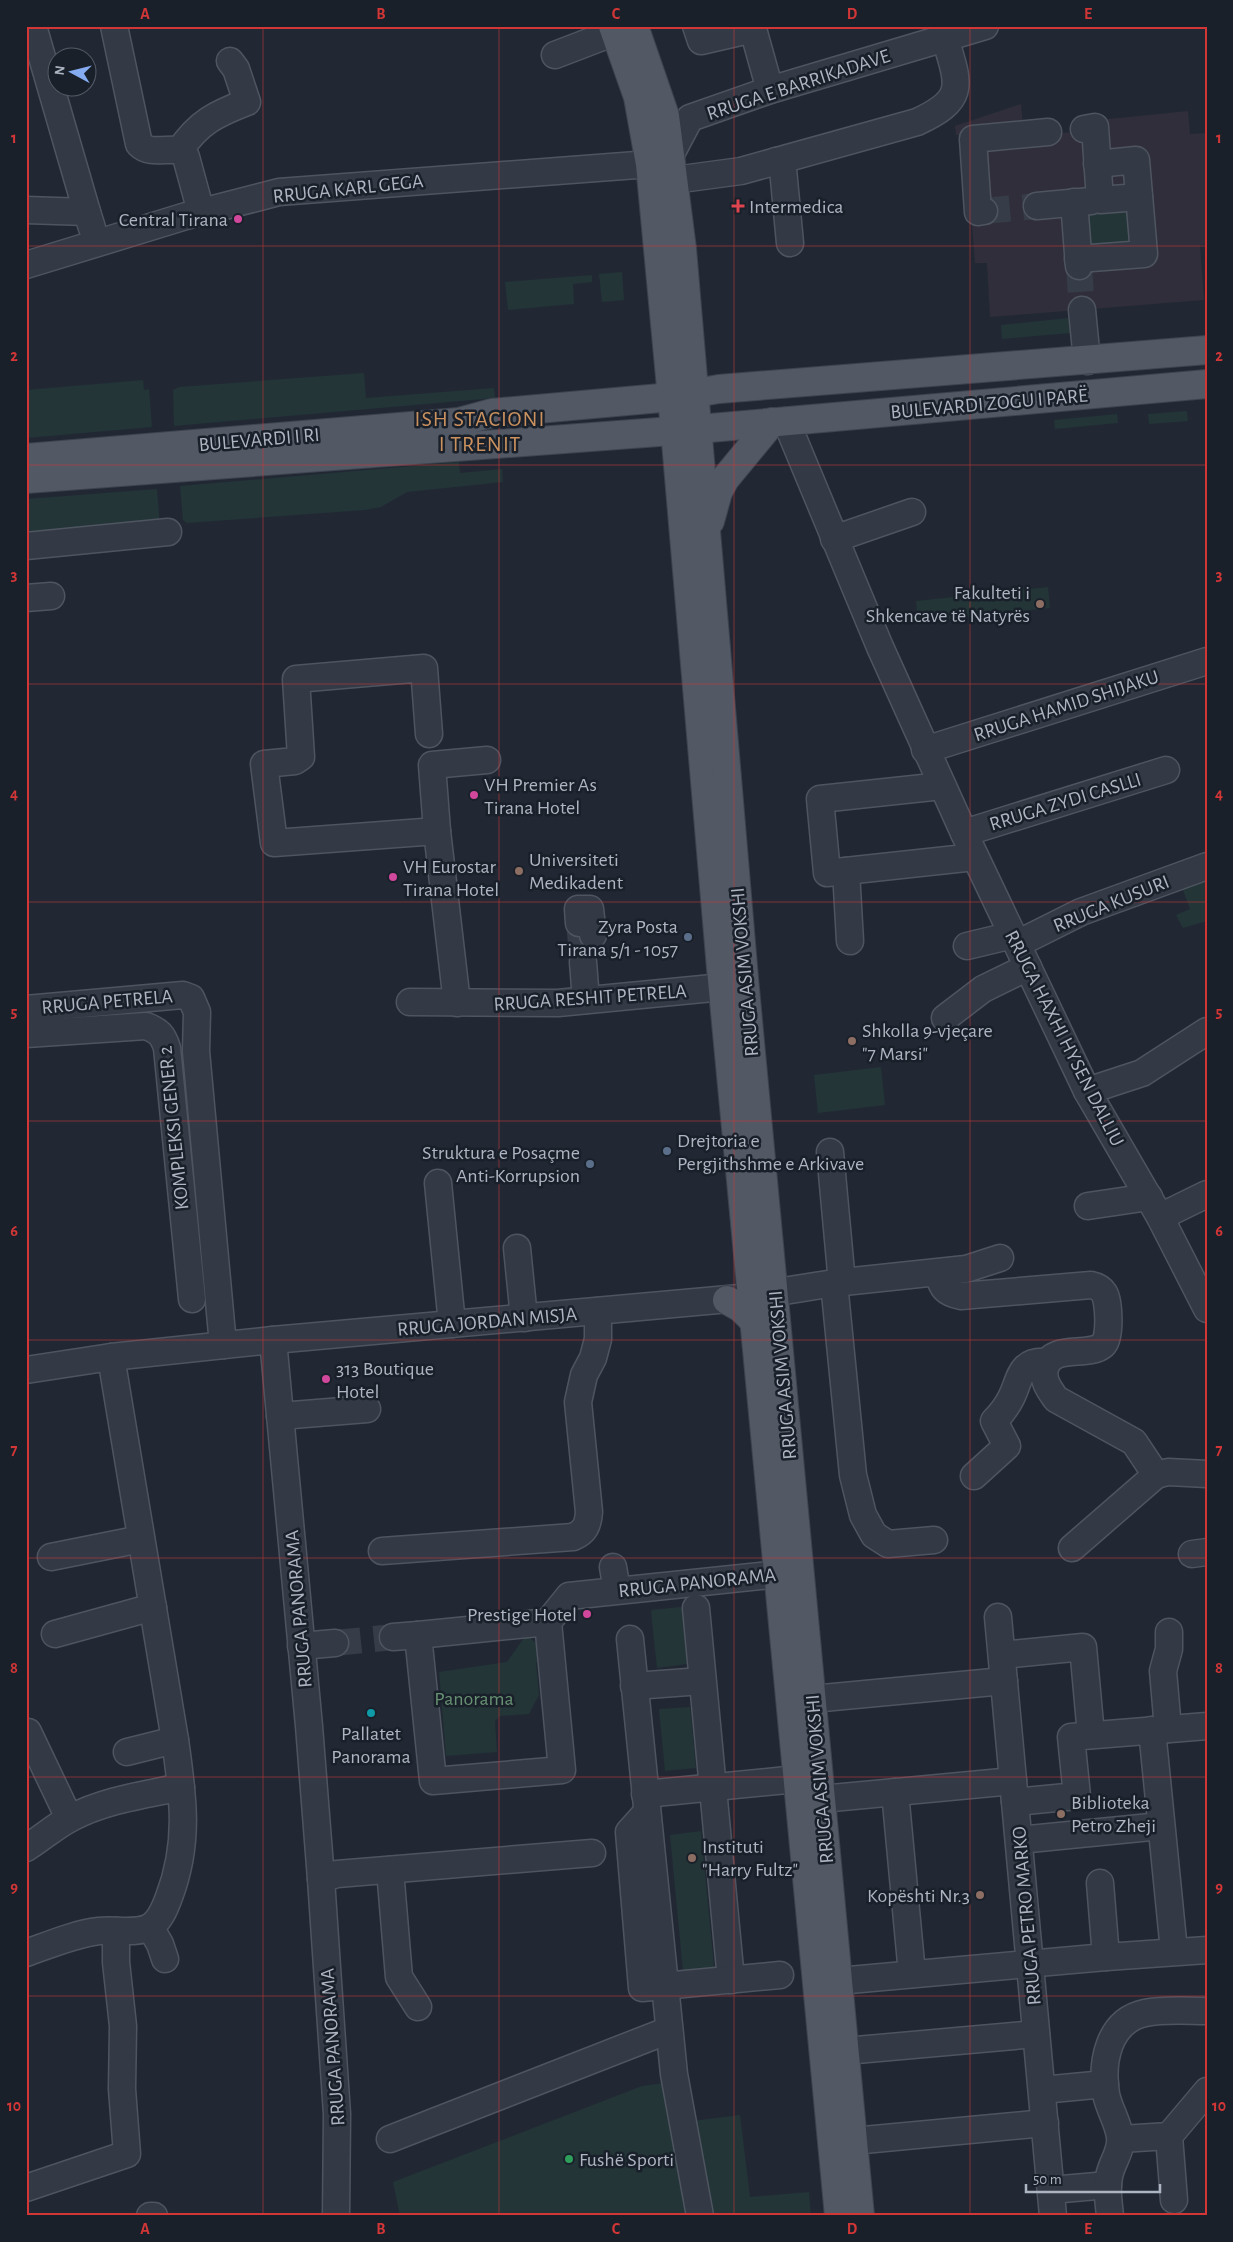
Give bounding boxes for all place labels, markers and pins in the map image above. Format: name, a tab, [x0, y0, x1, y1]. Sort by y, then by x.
place label: Intermedica	[749, 197, 843, 217]
marker: Intermedica	[731, 199, 745, 213]
place label: Central Tirana	[119, 210, 228, 230]
marker: Central Tirana	[232, 213, 244, 225]
place label: Fakulteti i Shkencave të Natyrës	[866, 583, 1030, 626]
marker: Fakulteti i Shkencave të Natyrës	[1034, 598, 1046, 610]
place label: VH Premier As Tirana Hotel	[484, 775, 597, 818]
marker: VH Premier As Tirana Hotel	[468, 789, 480, 801]
place label: Universiteti Medikadent	[529, 850, 624, 893]
place label: VH Eurostar Tirana Hotel	[403, 857, 499, 900]
marker: Universiteti Medikadent	[513, 865, 525, 877]
marker: VH Eurostar Tirana Hotel	[387, 871, 399, 883]
place label: Zyra Posta Tirana 5/1 - 1057	[557, 917, 678, 960]
marker: Zyra Posta Tirana 5/1 - 1057	[682, 931, 694, 943]
place label: Shkolla 9-vjeçare "7 Marsi"	[862, 1021, 993, 1064]
marker: Shkolla 9-vjeçare "7 Marsi"	[846, 1035, 858, 1047]
place label: Drejtoria e Pergjithshme e Arkivave	[677, 1131, 864, 1174]
place label: Struktura e Posaçme Anti-Korrupsion	[422, 1143, 580, 1186]
marker: Drejtoria e Pergjithshme e Arkivave	[661, 1145, 673, 1157]
marker: Struktura e Posaçme Anti-Korrupsion	[584, 1158, 596, 1170]
place label: 313 Boutique Hotel	[336, 1359, 434, 1402]
marker: 313 Boutique Hotel	[320, 1373, 332, 1385]
place label: Prestige Hotel	[467, 1605, 577, 1625]
marker: Prestige Hotel	[581, 1608, 593, 1620]
marker: Pallatet Panorama	[365, 1707, 377, 1719]
place label: Pallatet Panorama	[331, 1724, 411, 1767]
place label: Biblioteka Petro Zheji	[1071, 1793, 1156, 1836]
marker: Biblioteka Petro Zheji	[1055, 1808, 1067, 1820]
place label: Instituti "Harry Fultz"	[702, 1837, 798, 1880]
marker: Instituti "Harry Fultz"	[686, 1852, 698, 1864]
place label: Kopështi Nr.3	[867, 1886, 970, 1906]
marker: Kopështi Nr.3	[974, 1889, 986, 1901]
place label: Fushë Sporti	[579, 2150, 674, 2170]
marker: Fushë Sporti	[563, 2153, 575, 2165]

